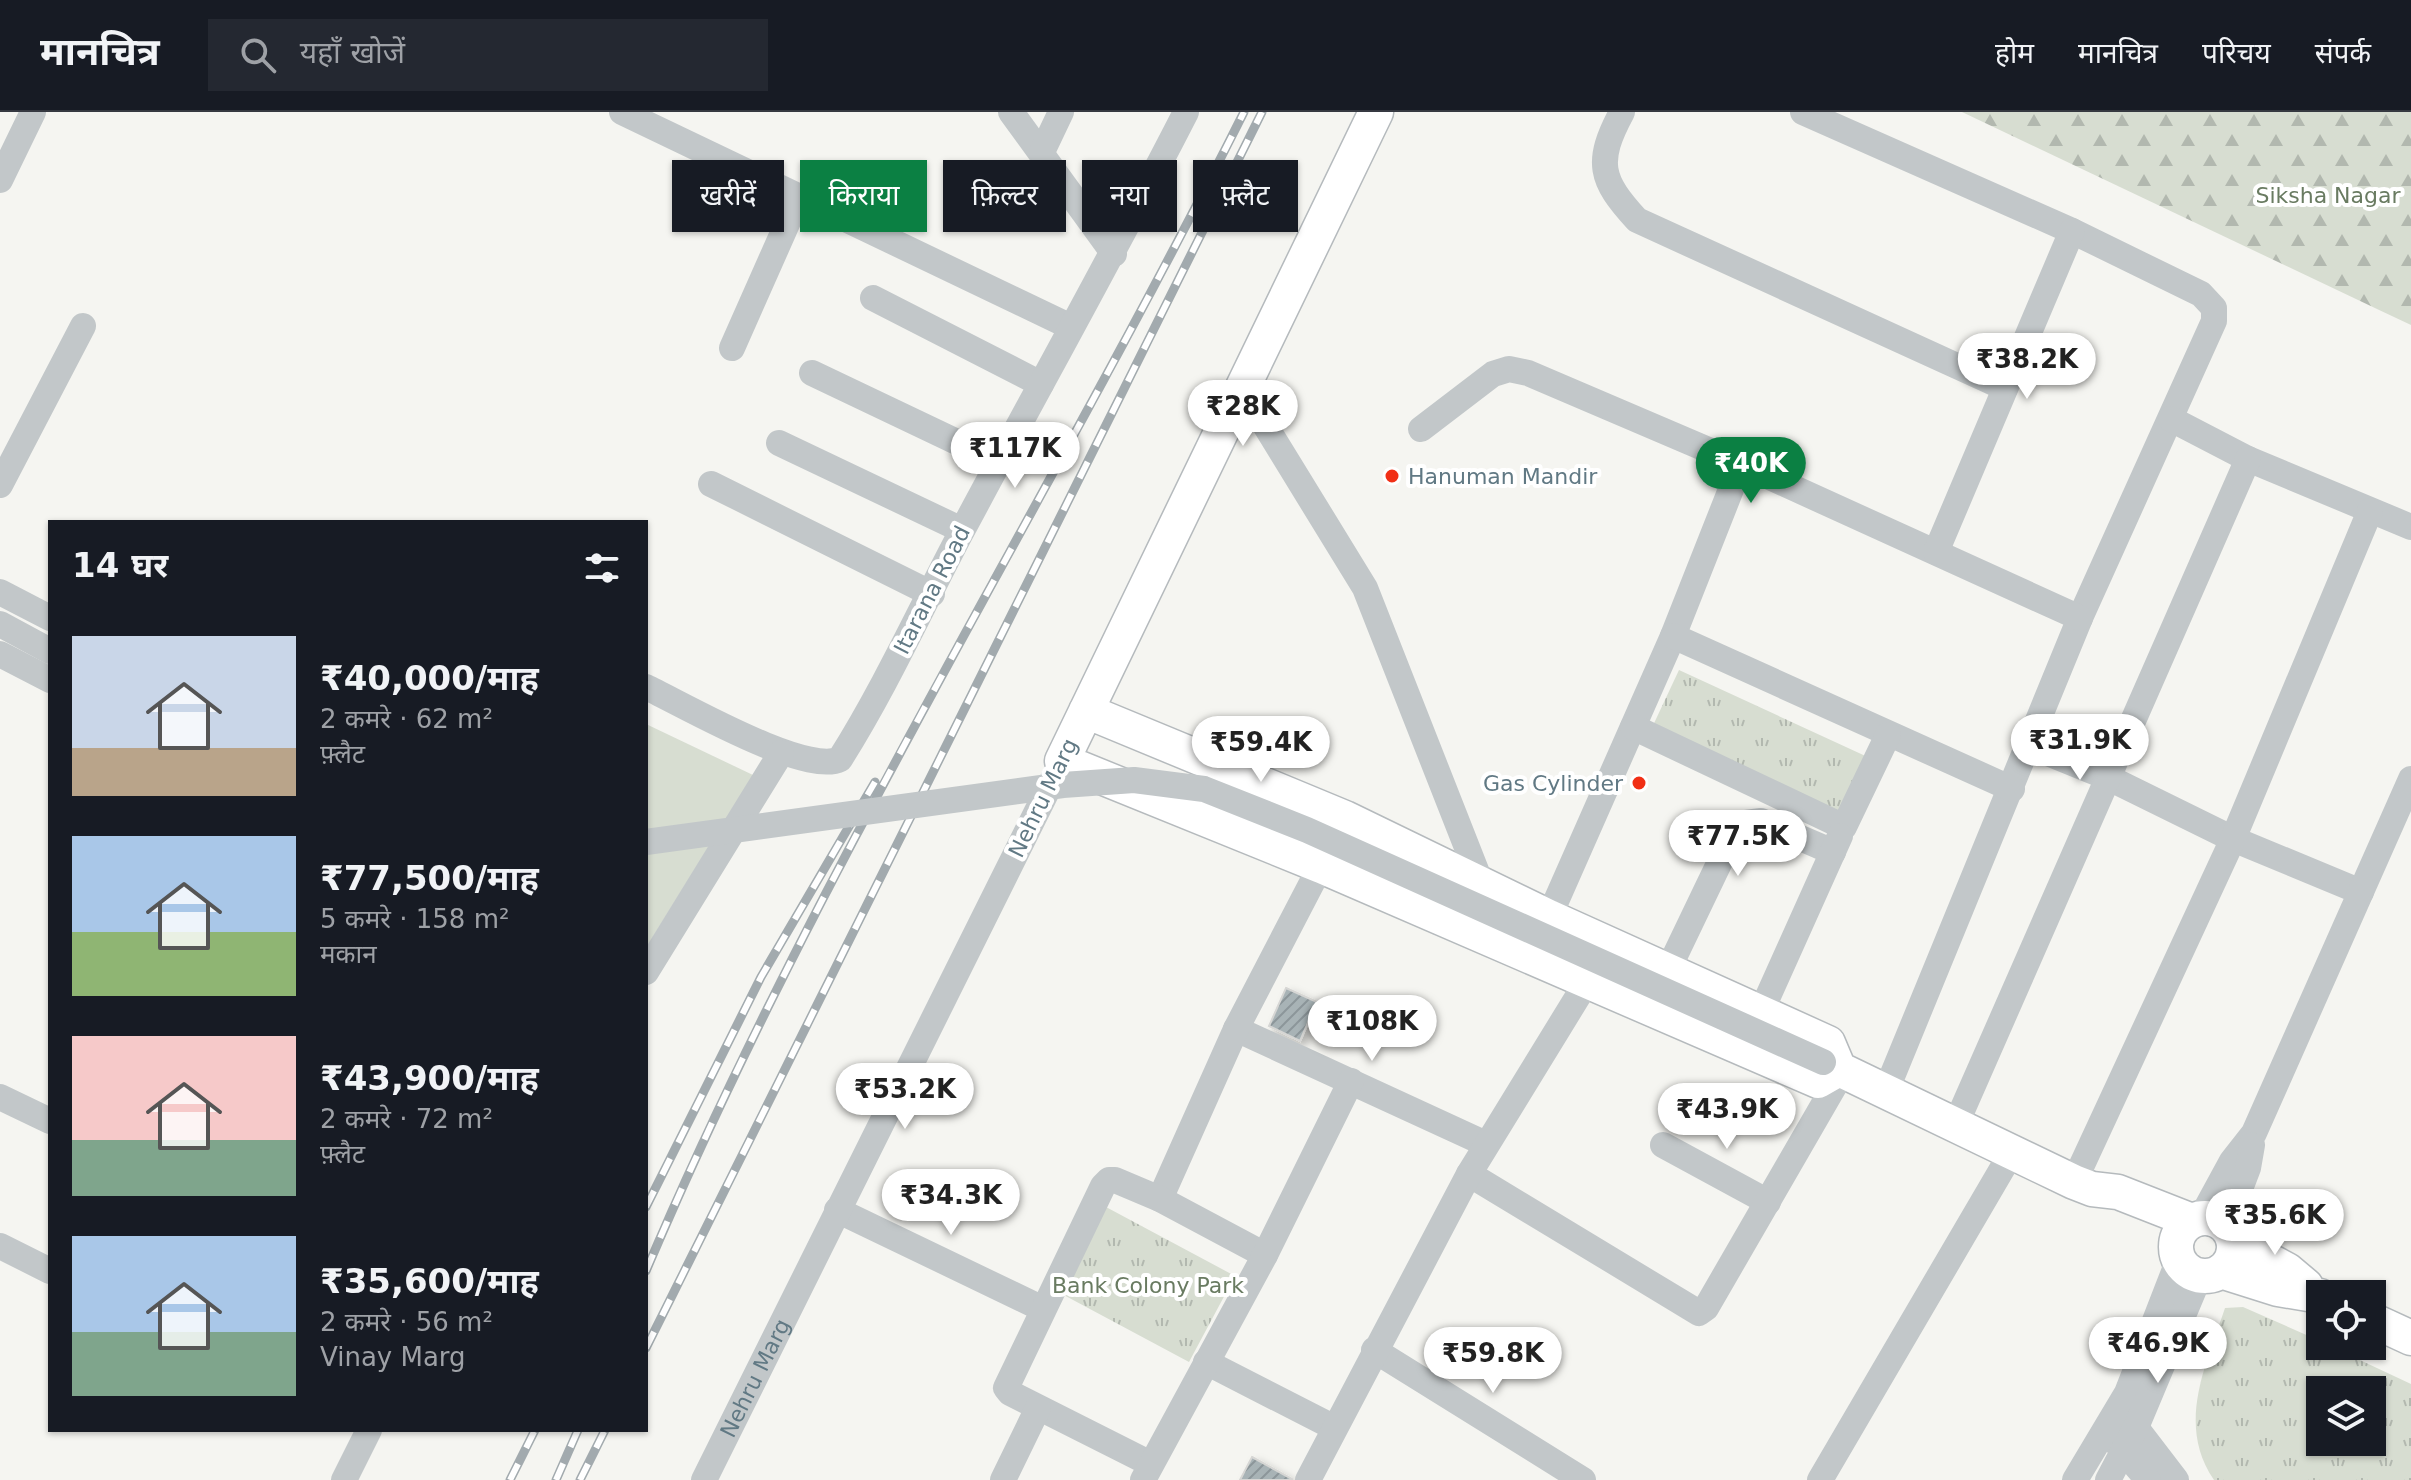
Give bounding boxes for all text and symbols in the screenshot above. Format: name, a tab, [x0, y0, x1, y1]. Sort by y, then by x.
search box	[208, 19, 768, 91]
text: मानचित्र	[40, 30, 160, 74]
icon: search	[236, 33, 280, 77]
text: यहाँ खोजें	[300, 35, 405, 70]
text: होम	[1995, 37, 2034, 70]
text: मानचित्र	[2078, 37, 2158, 70]
text: परिचय	[2202, 37, 2271, 70]
text: संपर्क	[2315, 37, 2371, 70]
chip: खरीदें	[672, 160, 784, 232]
chip: किराया	[800, 160, 927, 232]
chip: फ़िल्टर	[943, 160, 1066, 232]
chip: नया	[1082, 160, 1177, 232]
chip: फ़्लैट	[1193, 160, 1298, 232]
park label: Siksha Nagar	[2255, 183, 2402, 208]
pin: ₹38.2K	[1962, 333, 2092, 401]
text: ₹38.2K	[1976, 344, 2078, 374]
pin: ₹28K	[1196, 380, 1290, 448]
text: ₹28K	[1206, 391, 1280, 421]
pin: ₹117K	[959, 422, 1071, 490]
text: ₹117K	[969, 433, 1061, 463]
pin: ₹40K	[1704, 437, 1798, 505]
text: ₹40K	[1714, 448, 1788, 478]
place label: Hanuman Mandir	[1408, 464, 1598, 489]
marker: Hanuman Mandir	[1383, 467, 1401, 485]
street label: Itarana Road	[889, 522, 975, 658]
text: 14 घर	[72, 545, 168, 585]
icon: filters	[580, 546, 624, 590]
text: ₹40,000/माह	[320, 658, 539, 698]
icon: home	[136, 668, 232, 764]
text: 2 कमरे · 62 m²	[320, 704, 493, 734]
pin: ₹31.9K	[2015, 714, 2145, 782]
pin: ₹59.4K	[1196, 716, 1326, 784]
text: ₹31.9K	[2029, 725, 2131, 755]
text: ₹59.4K	[1210, 727, 1312, 757]
street label: Nehru Marg	[1003, 735, 1083, 861]
text: फ़्लैट	[320, 739, 365, 769]
place label: Gas Cylinder	[1483, 771, 1624, 796]
marker: Gas Cylinder	[1630, 774, 1648, 792]
pin: ₹77.5K	[1673, 810, 1803, 878]
text: ₹77.5K	[1687, 821, 1789, 851]
text: ₹77,500/माह	[320, 858, 539, 898]
icon: home	[136, 868, 232, 964]
text: 5 कमरे · 158 m²	[320, 904, 509, 934]
text: मकान	[320, 939, 377, 969]
pin: ₹108K	[1316, 995, 1428, 1063]
text: ₹108K	[1326, 1006, 1418, 1036]
text: ₹43,900/माह	[320, 1058, 539, 1098]
pin: ₹53.2K	[840, 1063, 970, 1131]
icon: home	[136, 1068, 232, 1164]
text: ₹53.2K	[854, 1074, 956, 1104]
pin: ₹43.9K	[1662, 1083, 1792, 1151]
text: ₹43.9K	[1676, 1094, 1778, 1124]
text: 2 कमरे · 72 m²	[320, 1104, 493, 1134]
text: फ़्लैट	[320, 1139, 365, 1169]
pin: ₹34.3K	[886, 1169, 1016, 1237]
text: ₹34.3K	[900, 1180, 1002, 1210]
pin: ₹35.6K	[2210, 1189, 2340, 1257]
text: ₹35.6K	[2224, 1200, 2326, 1230]
text: ₹35,600/माह	[320, 1261, 539, 1301]
icon: home	[136, 1268, 232, 1364]
park label: Bank Colony Park	[1052, 1273, 1244, 1298]
map controls	[2306, 1280, 2386, 1456]
button: locate	[2306, 1280, 2386, 1360]
text: 2 कमरे · 56 m²	[320, 1307, 493, 1337]
street label: Nehru Marg	[715, 1315, 795, 1441]
pin: ₹46.9K	[2093, 1317, 2223, 1385]
pin: ₹59.8K	[1428, 1327, 1558, 1395]
text: ₹46.9K	[2107, 1328, 2209, 1358]
text: ₹59.8K	[1442, 1338, 1544, 1368]
text: Vinay Marg	[320, 1342, 466, 1372]
button: layers	[2306, 1376, 2386, 1456]

